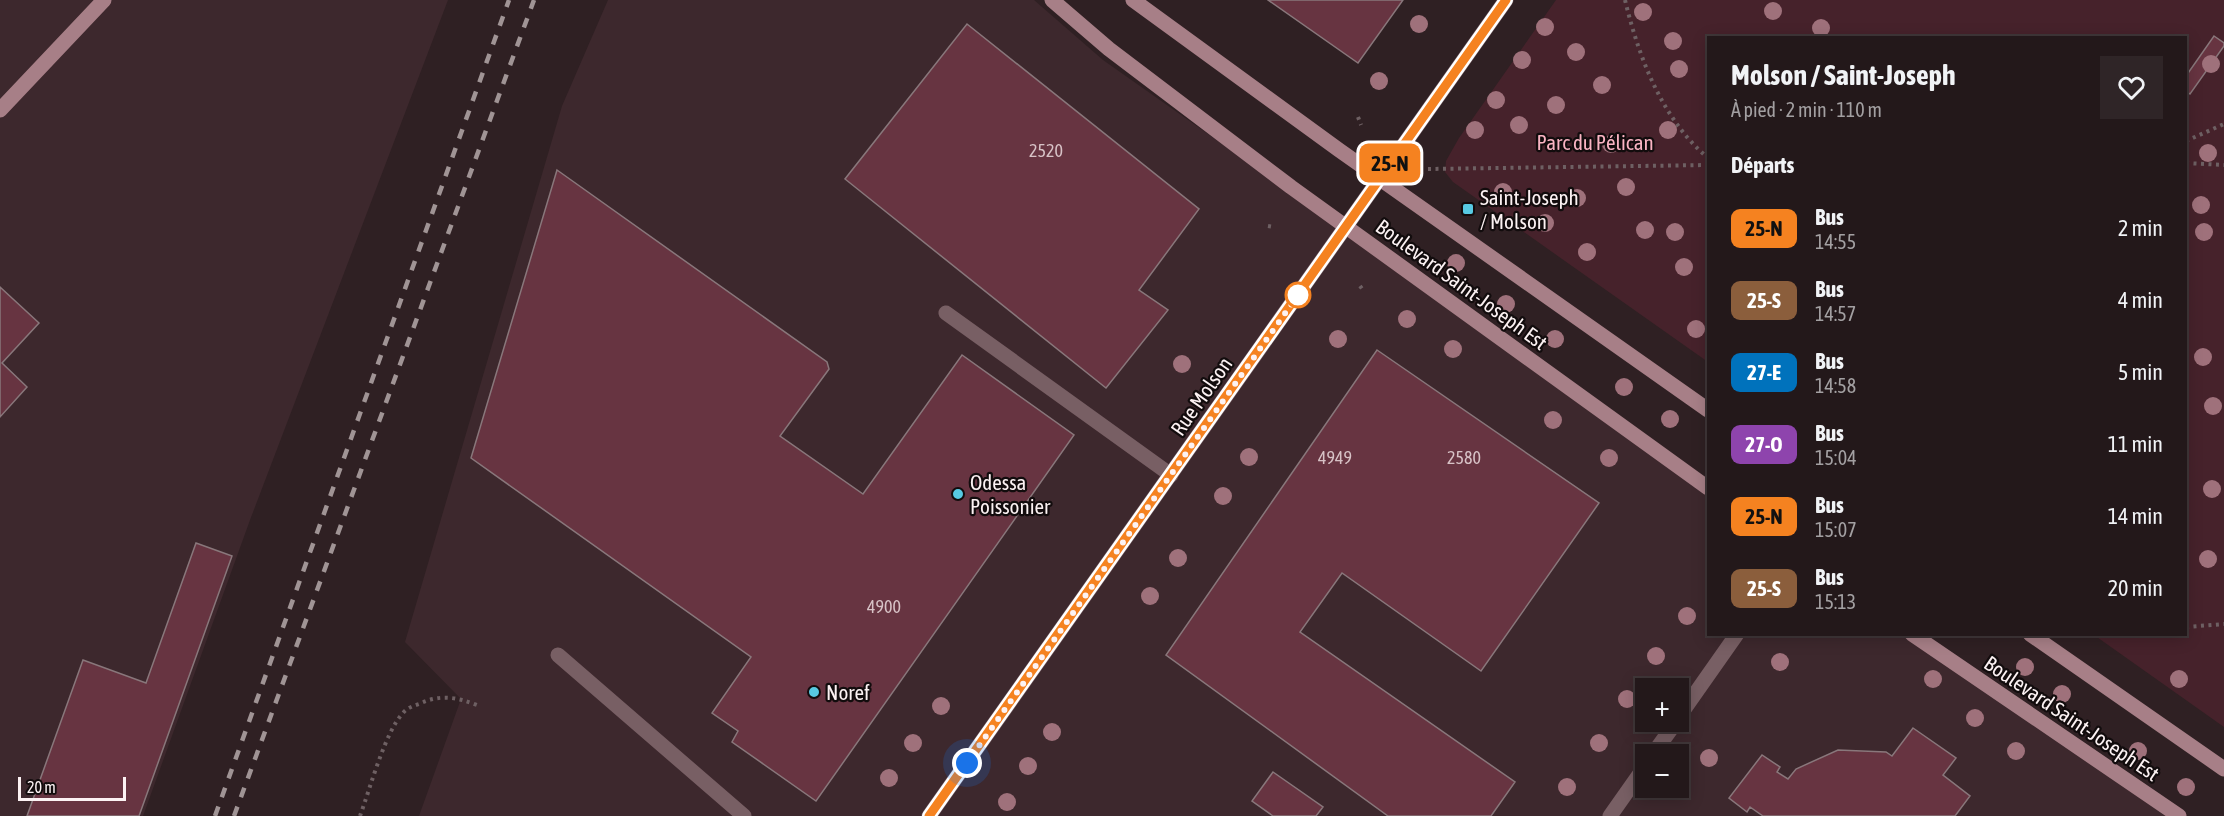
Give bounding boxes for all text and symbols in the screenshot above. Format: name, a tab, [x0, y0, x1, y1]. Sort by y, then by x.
button: heart	[2100, 56, 2163, 119]
text: Molson / Saint-Joseph	[1731, 59, 1956, 91]
text: À pied · 2 min · 110 m	[1731, 98, 1882, 121]
park label: Parc du Pélican	[1536, 130, 1654, 154]
house number: 2520	[1029, 140, 1063, 161]
line badge: 25-N	[1348, 144, 1432, 182]
text: 25-N	[1371, 151, 1409, 175]
text: Départs	[1731, 152, 1794, 178]
place label: Saint-Joseph / Molson	[1480, 185, 1579, 233]
marker: Saint-Joseph / Molson	[1461, 202, 1475, 216]
text: Bus	[1815, 204, 1844, 230]
street label: Boulevard Saint-Joseph Est	[1372, 214, 1552, 354]
text: 2 min	[2118, 215, 2163, 241]
text: 25-N	[1745, 216, 1783, 240]
text: 14:55	[1815, 230, 1856, 253]
text: Bus	[1815, 276, 1844, 302]
unlabelled marker	[1285, 282, 1311, 308]
text: 4 min	[2118, 287, 2163, 313]
text: 25-S	[1747, 288, 1781, 312]
text: 14:57	[1815, 302, 1856, 325]
text: Bus	[1815, 348, 1844, 374]
street label: Rue Molson	[1165, 352, 1237, 440]
text: 5 min	[2118, 359, 2163, 385]
text: 27-E	[1747, 360, 1781, 384]
text: 14:58	[1815, 374, 1856, 397]
text: Bus	[1815, 420, 1844, 446]
text: 11 min	[2108, 431, 2163, 457]
text: 27-O	[1745, 432, 1783, 456]
text: 15:04	[1815, 446, 1857, 469]
house number: 4949	[1318, 447, 1352, 468]
house number: 2580	[1447, 447, 1481, 468]
place label: Odessa Poissonier	[970, 470, 1051, 518]
marker: Odessa Poissonier	[951, 487, 965, 501]
text: Bus	[1815, 492, 1844, 518]
text: 14 min	[2108, 503, 2163, 529]
text: 25-N	[1745, 504, 1783, 528]
text: 15:07	[1815, 518, 1857, 541]
text: Bus	[1815, 564, 1844, 590]
text: 20 min	[2108, 575, 2163, 601]
text: 25-S	[1747, 576, 1781, 600]
text: 15:13	[1815, 590, 1856, 613]
house number: 4900	[867, 596, 901, 617]
street label: Boulevard Saint-Joseph Est	[1980, 651, 2164, 785]
map controls	[1635, 678, 1689, 798]
button: +	[1635, 678, 1689, 732]
place label: Noref	[826, 680, 870, 704]
marker: Noref	[807, 685, 821, 699]
button: −	[1635, 744, 1689, 798]
your location	[952, 748, 982, 778]
scale bar	[18, 774, 126, 802]
text: 20 m	[27, 778, 56, 796]

